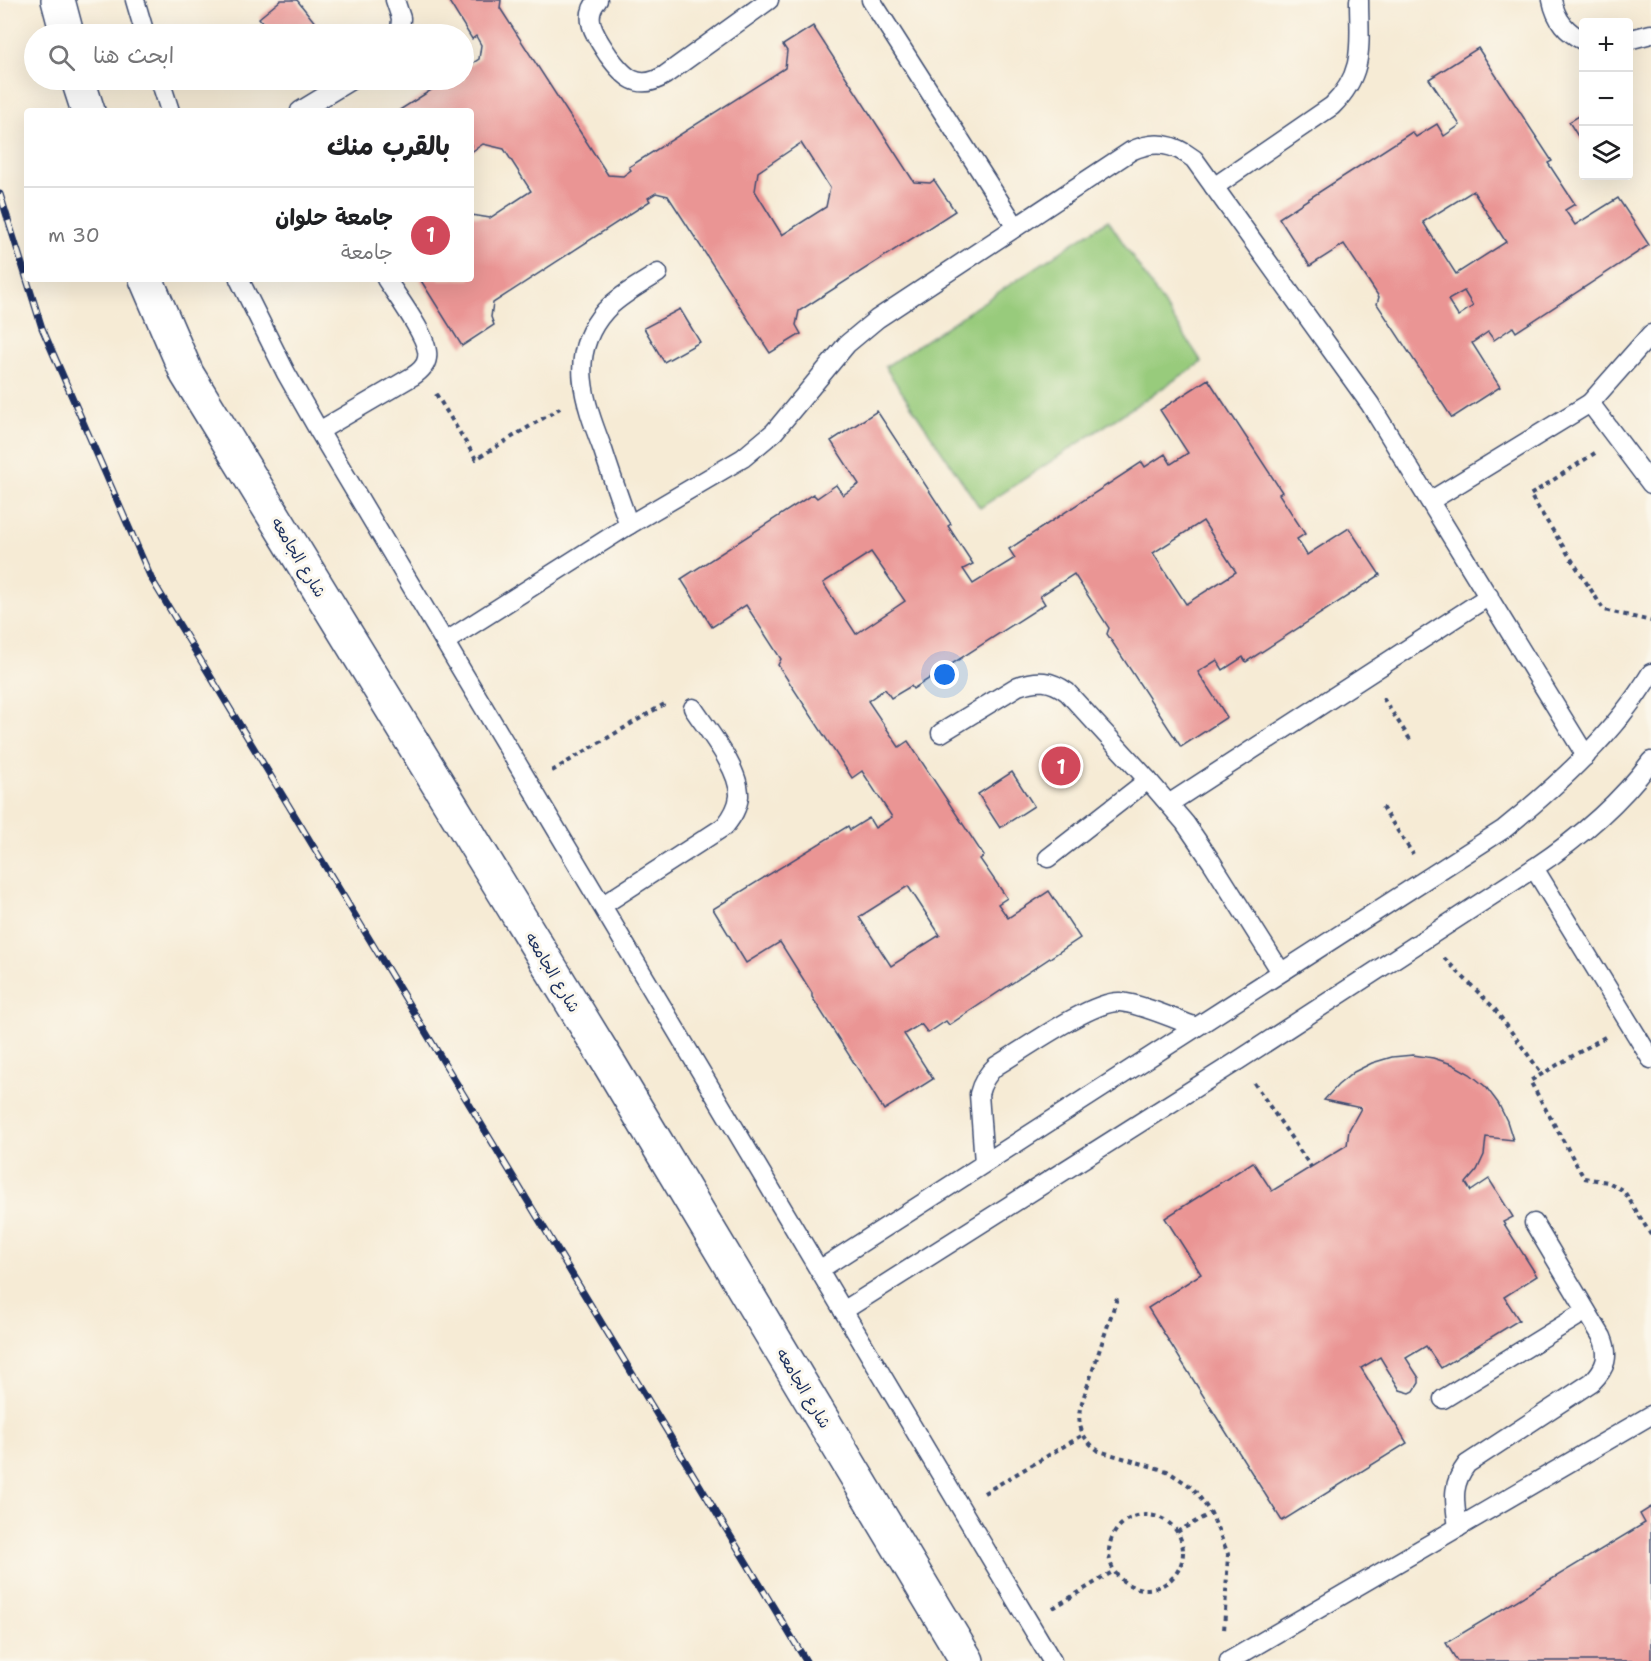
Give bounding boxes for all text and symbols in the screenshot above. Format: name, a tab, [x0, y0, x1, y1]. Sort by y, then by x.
map controls	[1579, 18, 1633, 180]
button: +	[1579, 18, 1633, 72]
search box	[24, 24, 474, 90]
icon: search	[45, 41, 78, 74]
text: ابحث هنا	[93, 41, 174, 70]
button: −	[1579, 72, 1633, 126]
button: layers	[1579, 126, 1633, 180]
text: بالقرب منك	[327, 128, 450, 163]
text: جامعة حلوان	[275, 203, 393, 232]
text: 30 m	[48, 222, 100, 248]
text: 1	[426, 222, 435, 248]
text: جامعة	[341, 239, 393, 265]
street label: شارع الجامعه	[266, 513, 331, 602]
your location	[930, 660, 959, 689]
pin: 1	[1042, 744, 1080, 789]
street label: شارع الجامعه	[520, 928, 585, 1017]
street label: شارع الجامعه	[771, 1344, 836, 1433]

